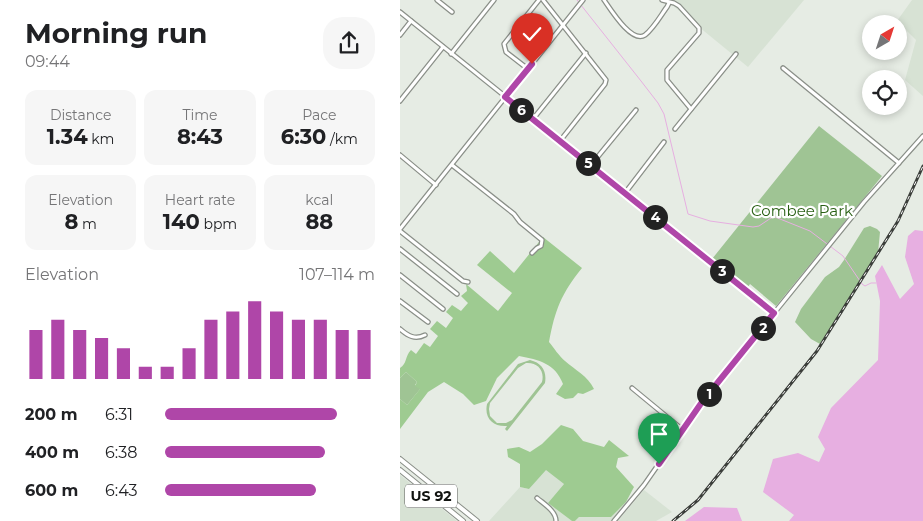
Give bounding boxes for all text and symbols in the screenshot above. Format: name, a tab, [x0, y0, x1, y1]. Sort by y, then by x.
pin	[511, 13, 553, 64]
north arrow	[862, 15, 908, 60]
map controls	[862, 15, 907, 115]
text: Morning run	[25, 16, 207, 50]
button: share	[323, 17, 375, 69]
icon: check	[518, 20, 546, 48]
text: 09:44	[25, 52, 70, 71]
button: locate	[862, 70, 907, 115]
pin: 6	[508, 98, 534, 122]
text: 6	[517, 101, 526, 119]
text: Distance	[50, 106, 111, 124]
text: Time	[182, 106, 218, 124]
text: Pace	[302, 106, 336, 124]
text: 1.34	[47, 124, 88, 149]
text: 8:43	[177, 124, 223, 149]
text: 6:30	[281, 124, 326, 149]
text: km	[88, 130, 114, 148]
text: /km	[326, 130, 358, 148]
pin: 5	[576, 150, 600, 176]
text: 5	[584, 154, 593, 172]
text: Elevation	[48, 191, 113, 209]
text: Heart rate	[165, 191, 235, 209]
text: kcal	[305, 191, 333, 209]
park label: Combee Park	[751, 201, 853, 220]
pin: 4	[642, 204, 668, 230]
text: 4	[651, 208, 660, 226]
text: 8	[64, 209, 78, 234]
text: 140	[163, 209, 200, 234]
text: 88	[305, 209, 333, 234]
text: m	[78, 215, 97, 233]
text: bpm	[200, 215, 237, 233]
pin: 3	[710, 258, 734, 284]
text: 3	[718, 262, 727, 280]
text: Elevation	[25, 265, 99, 284]
text: 107–114 m	[299, 265, 375, 284]
pin: 2	[750, 316, 776, 340]
text: 2	[759, 319, 768, 337]
pin: 1	[696, 382, 722, 406]
text: 1	[707, 385, 712, 403]
text: 200 m	[25, 405, 77, 424]
text: 6:31	[105, 405, 133, 424]
pin	[638, 413, 680, 464]
icon: arrive	[645, 420, 673, 448]
text: 400 m	[25, 443, 79, 462]
text: 6:38	[105, 443, 137, 462]
text: 600 m	[25, 481, 78, 500]
text: 6:43	[105, 481, 138, 500]
road number: US 92	[405, 484, 457, 508]

